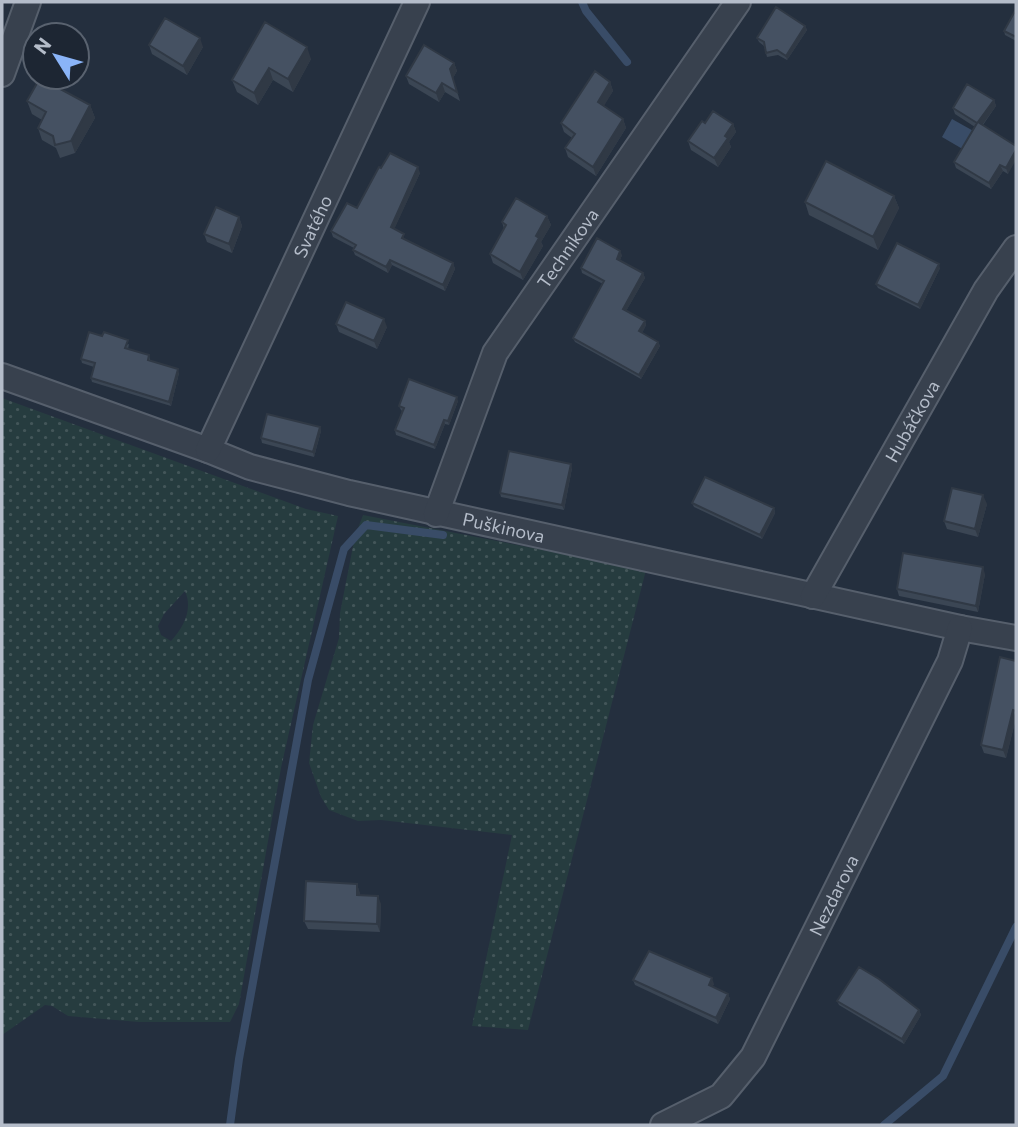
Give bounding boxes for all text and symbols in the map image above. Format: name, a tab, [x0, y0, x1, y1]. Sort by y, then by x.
north arrow	[21, 21, 91, 91]
text: N	[29, 33, 56, 58]
street label: Svatého	[288, 191, 336, 261]
street label: Technikova	[532, 204, 603, 292]
street label: Hubáčkova	[880, 376, 944, 466]
street label: Puškinova	[461, 507, 547, 547]
street label: Nezdarova	[804, 851, 863, 939]

